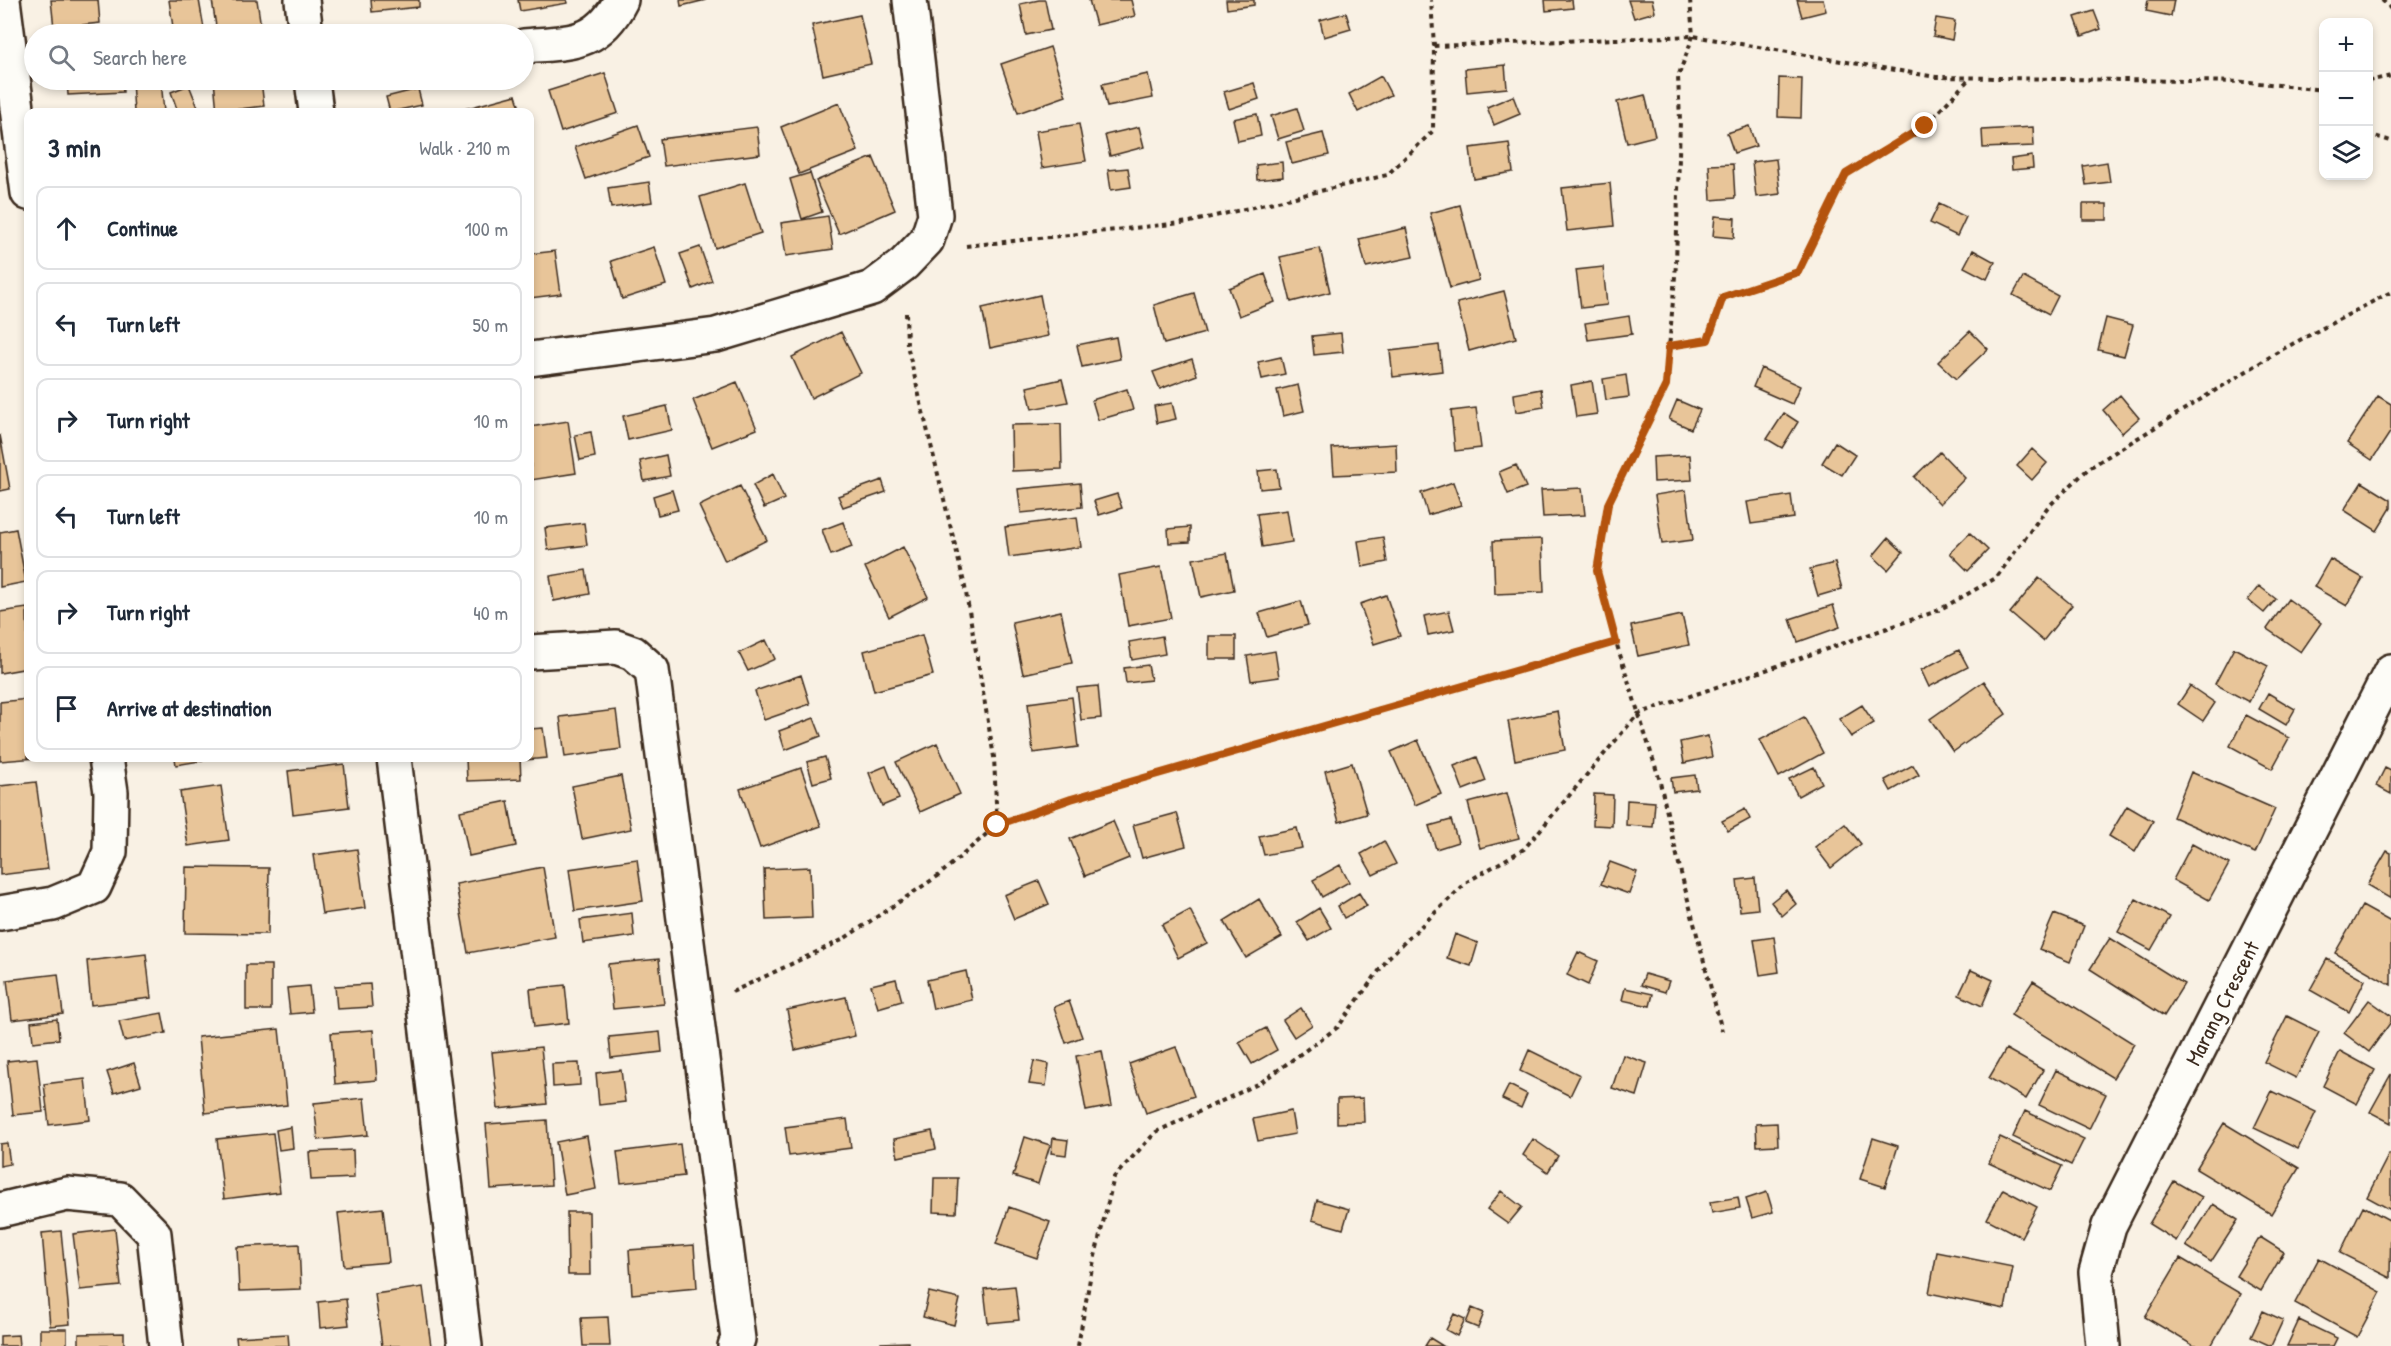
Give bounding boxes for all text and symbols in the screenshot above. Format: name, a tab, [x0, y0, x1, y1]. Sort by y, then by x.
map controls	[2319, 18, 2373, 180]
button: +	[2319, 18, 2373, 72]
search box	[24, 24, 534, 90]
icon: search	[45, 41, 78, 74]
text: Search here	[93, 42, 187, 72]
button: −	[2319, 72, 2373, 126]
route end	[1911, 112, 1937, 138]
button: layers	[2319, 126, 2373, 180]
text: 3 min	[48, 130, 101, 165]
text: Walk · 210 m	[419, 134, 510, 161]
icon: ahead	[50, 212, 83, 245]
text: Continue	[107, 213, 178, 243]
text: 100 m	[465, 215, 508, 242]
icon: left	[50, 308, 83, 341]
text: Turn left	[107, 309, 180, 339]
text: 50 m	[472, 311, 508, 338]
icon: right	[50, 404, 83, 437]
text: Turn right	[107, 405, 190, 435]
text: 10 m	[474, 407, 508, 434]
icon: left	[50, 500, 83, 533]
text: Turn left	[107, 501, 180, 531]
text: 10 m	[474, 503, 508, 530]
icon: right	[50, 596, 83, 629]
text: Turn right	[107, 597, 190, 627]
text: 40 m	[473, 599, 508, 626]
icon: arrive	[50, 692, 83, 725]
text: Arrive at destination	[107, 693, 272, 723]
route start	[983, 811, 1009, 837]
street label: Marang Crescent	[2178, 935, 2266, 1070]

